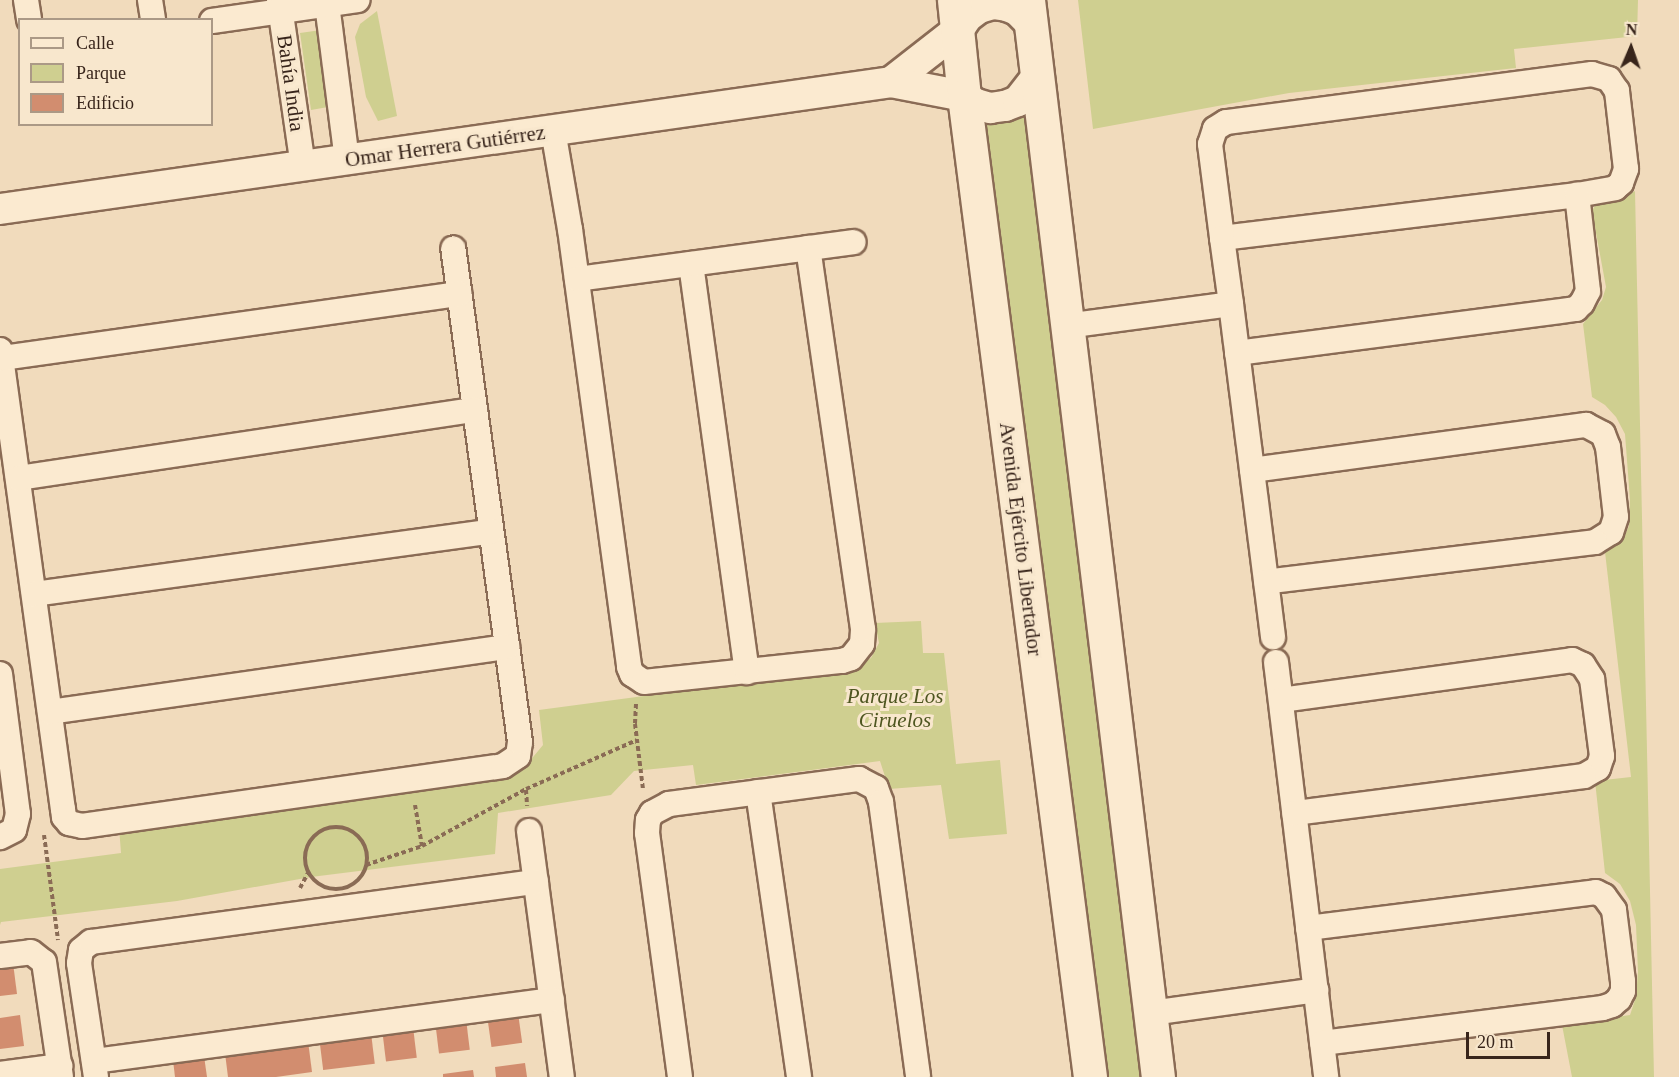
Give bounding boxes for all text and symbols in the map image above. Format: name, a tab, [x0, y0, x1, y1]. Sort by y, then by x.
legend	[18, 18, 213, 126]
north arrow	[1601, 18, 1661, 78]
text: N	[1626, 21, 1638, 38]
text: Calle	[76, 33, 114, 53]
street label: Bahía India	[272, 33, 310, 133]
text: Parque	[76, 63, 126, 83]
text: Edificio	[76, 93, 134, 113]
street label: Omar Herrera Gutiérrez	[343, 119, 547, 173]
street label: Avenida Ejército Libertador	[994, 421, 1048, 657]
park label: Parque Los Ciruelos	[847, 683, 943, 733]
scale bar	[1469, 1020, 1553, 1058]
text: 20 m	[1477, 1032, 1514, 1052]

